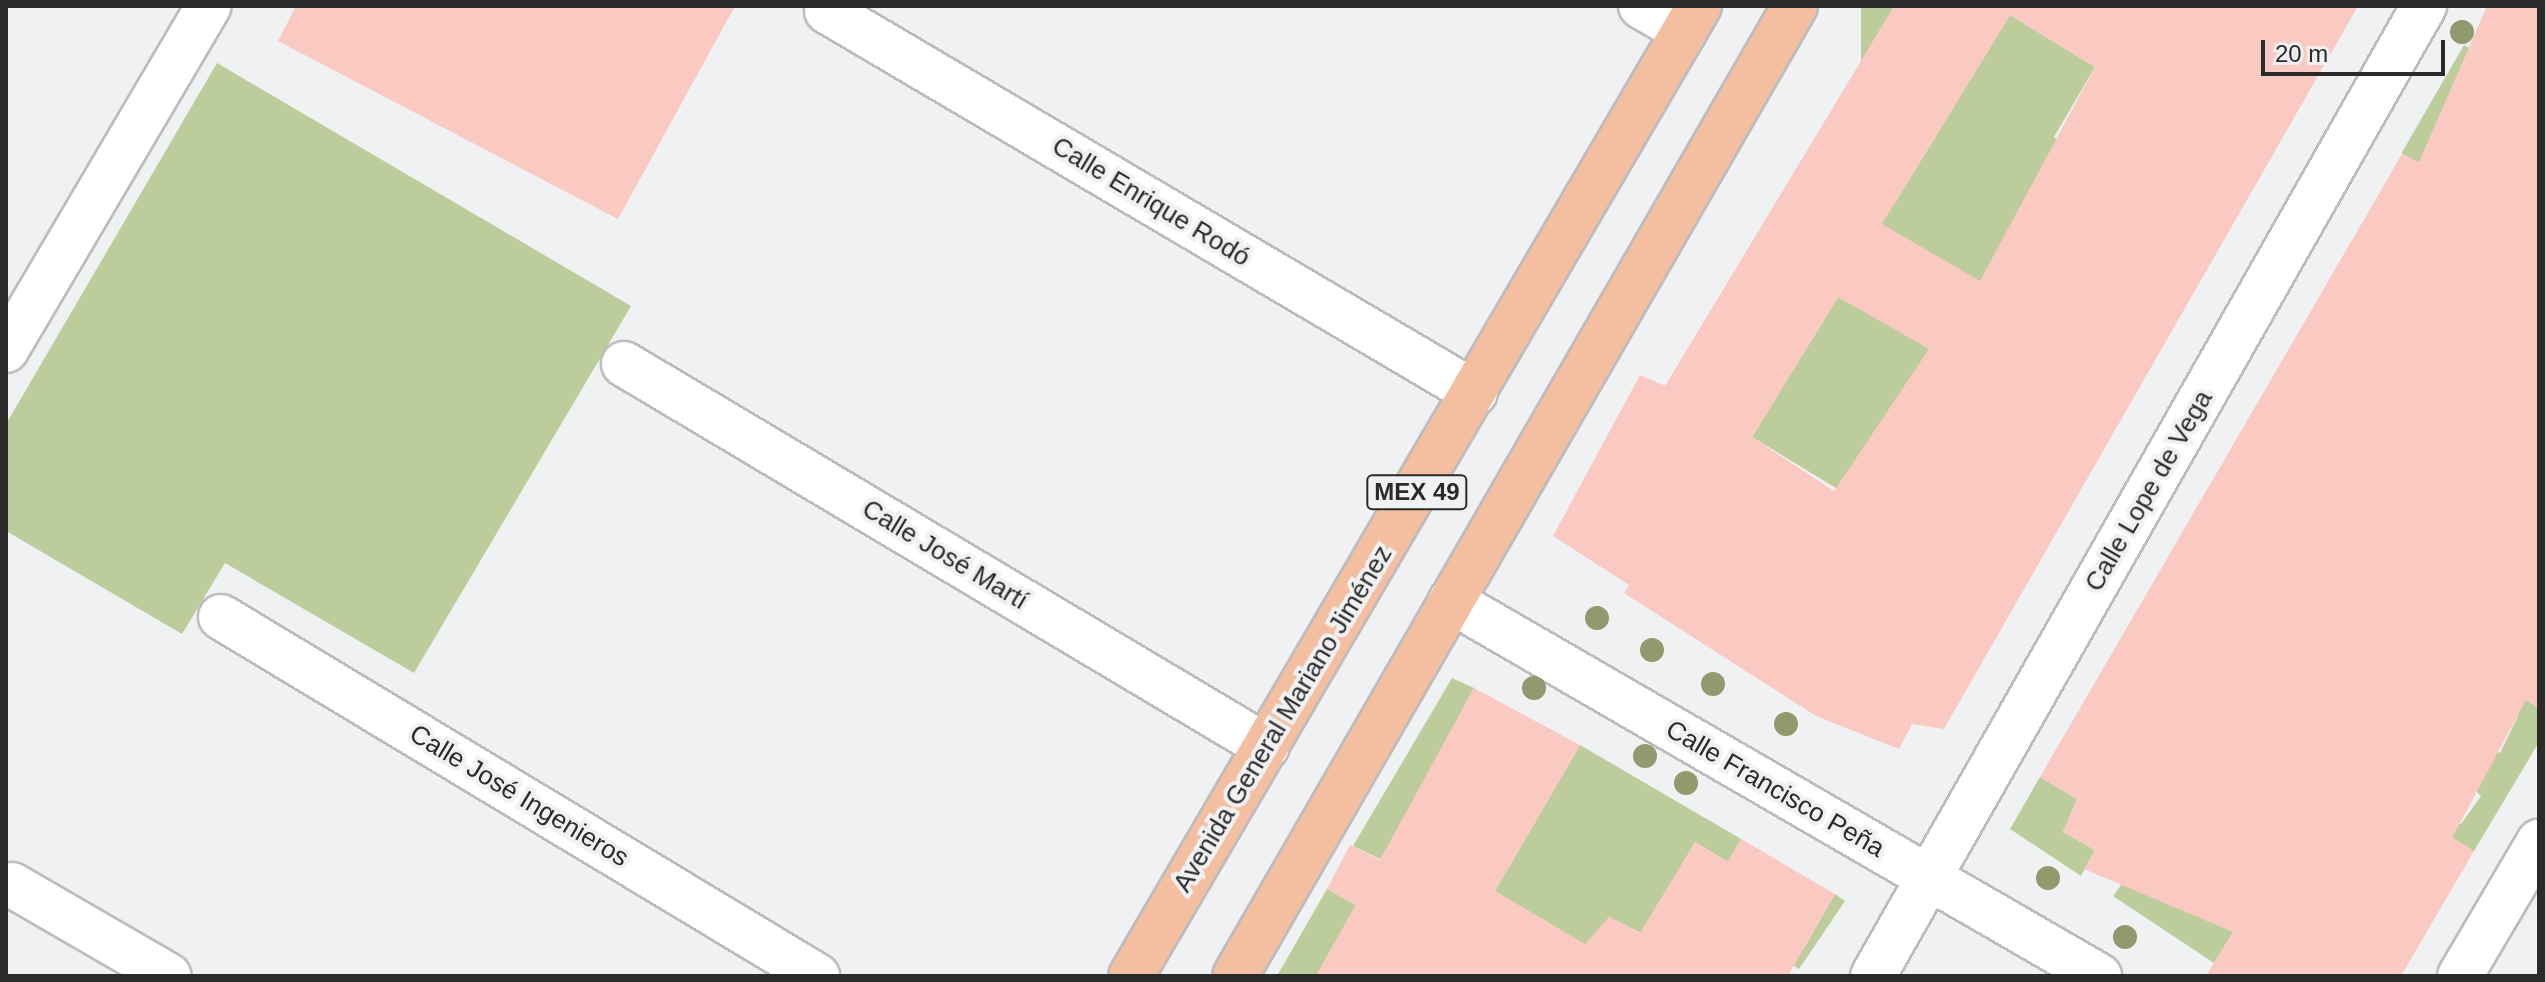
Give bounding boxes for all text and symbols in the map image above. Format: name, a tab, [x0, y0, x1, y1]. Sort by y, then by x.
scale bar	[2265, 24, 2449, 74]
text: 20 m	[2275, 40, 2328, 67]
street label: Calle Enrique Rodó	[1046, 131, 1256, 273]
street label: Calle Lope de Vega	[2079, 385, 2219, 597]
road number: MEX 49	[1365, 472, 1469, 512]
street label: Calle José Martí	[856, 493, 1034, 617]
street label: Avenida General Mariano Jiménez	[1167, 540, 1399, 898]
street label: Calle Francisco Peña	[1660, 714, 1890, 864]
street label: Calle José Ingenieros	[404, 718, 634, 874]

